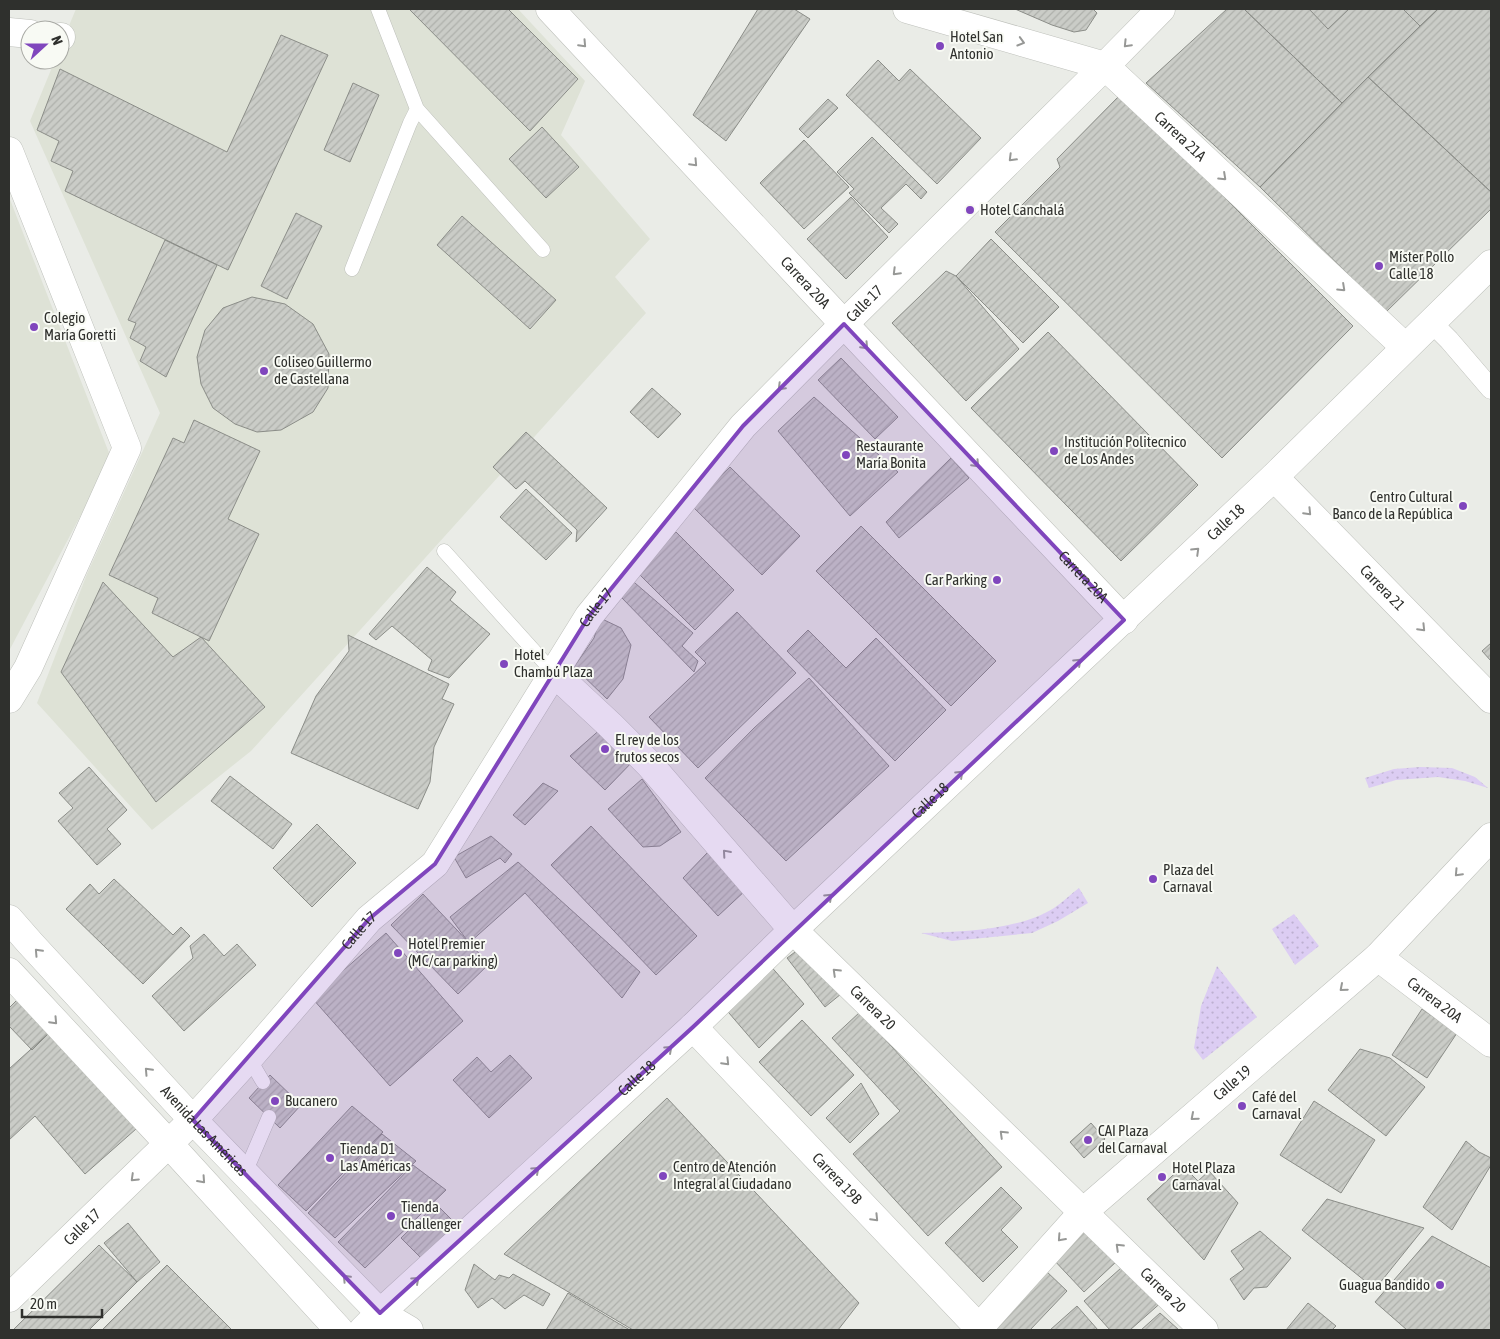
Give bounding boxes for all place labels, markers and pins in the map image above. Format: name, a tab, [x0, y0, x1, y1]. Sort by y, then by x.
place label: Hotel San Antonio	[950, 28, 1003, 62]
marker: Hotel San Antonio	[934, 40, 946, 52]
place label: Hotel Canchalá	[980, 201, 1065, 218]
marker: Hotel Canchalá	[964, 204, 976, 216]
place label: Míster Pollo Calle 18	[1389, 248, 1454, 282]
marker: Míster Pollo Calle 18	[1373, 260, 1385, 272]
place label: Colegio María Goretti	[44, 309, 116, 343]
marker: Colegio María Goretti	[28, 321, 40, 333]
place label: Coliseo Guillermo de Castellana	[274, 353, 372, 387]
marker: Coliseo Guillermo de Castellana	[258, 365, 270, 377]
place label: Institución Politecnico de Los Andes	[1064, 433, 1187, 467]
place label: Restaurante María Bonita	[856, 437, 926, 471]
marker: Institución Politecnico de Los Andes	[1048, 445, 1060, 457]
marker: Restaurante María Bonita	[840, 449, 852, 461]
place label: Centro Cultural Banco de la República	[1332, 488, 1453, 522]
marker: Centro Cultural Banco de la República	[1457, 500, 1469, 512]
place label: Car Parking	[925, 571, 988, 588]
marker: Car Parking	[991, 574, 1003, 586]
place label: Hotel Chambú Plaza	[514, 646, 593, 680]
marker: Hotel Chambú Plaza	[498, 658, 510, 670]
place label: El rey de los frutos secos	[615, 731, 679, 765]
marker: El rey de los frutos secos	[599, 743, 611, 755]
place label: Plaza del Carnaval	[1163, 861, 1214, 895]
marker: Plaza del Carnaval	[1147, 873, 1159, 885]
place label: Hotel Premier (MC/car parking)	[408, 935, 498, 969]
marker: Hotel Premier (MC/car parking)	[392, 947, 404, 959]
place label: Café del Carnaval	[1252, 1088, 1301, 1122]
place label: Bucanero	[285, 1092, 337, 1109]
marker: Bucanero	[269, 1095, 281, 1107]
marker: Café del Carnaval	[1236, 1100, 1248, 1112]
place label: CAI Plaza del Carnaval	[1098, 1122, 1167, 1156]
marker: CAI Plaza del Carnaval	[1082, 1134, 1094, 1146]
place label: Tienda D1 Las Américas	[340, 1140, 411, 1174]
marker: Tienda D1 Las Américas	[324, 1152, 336, 1164]
place label: Centro de Atención Integral al Ciudadano	[673, 1158, 792, 1192]
place label: Hotel Plaza Carnaval	[1172, 1159, 1235, 1193]
marker: Centro de Atención Integral al Ciudadano	[657, 1170, 669, 1182]
marker: Hotel Plaza Carnaval	[1156, 1171, 1168, 1183]
place label: Tienda Challenger	[401, 1198, 462, 1232]
marker: Tienda Challenger	[385, 1210, 397, 1222]
place label: Guagua Bandido	[1339, 1276, 1430, 1293]
marker: Guagua Bandido	[1434, 1279, 1446, 1291]

